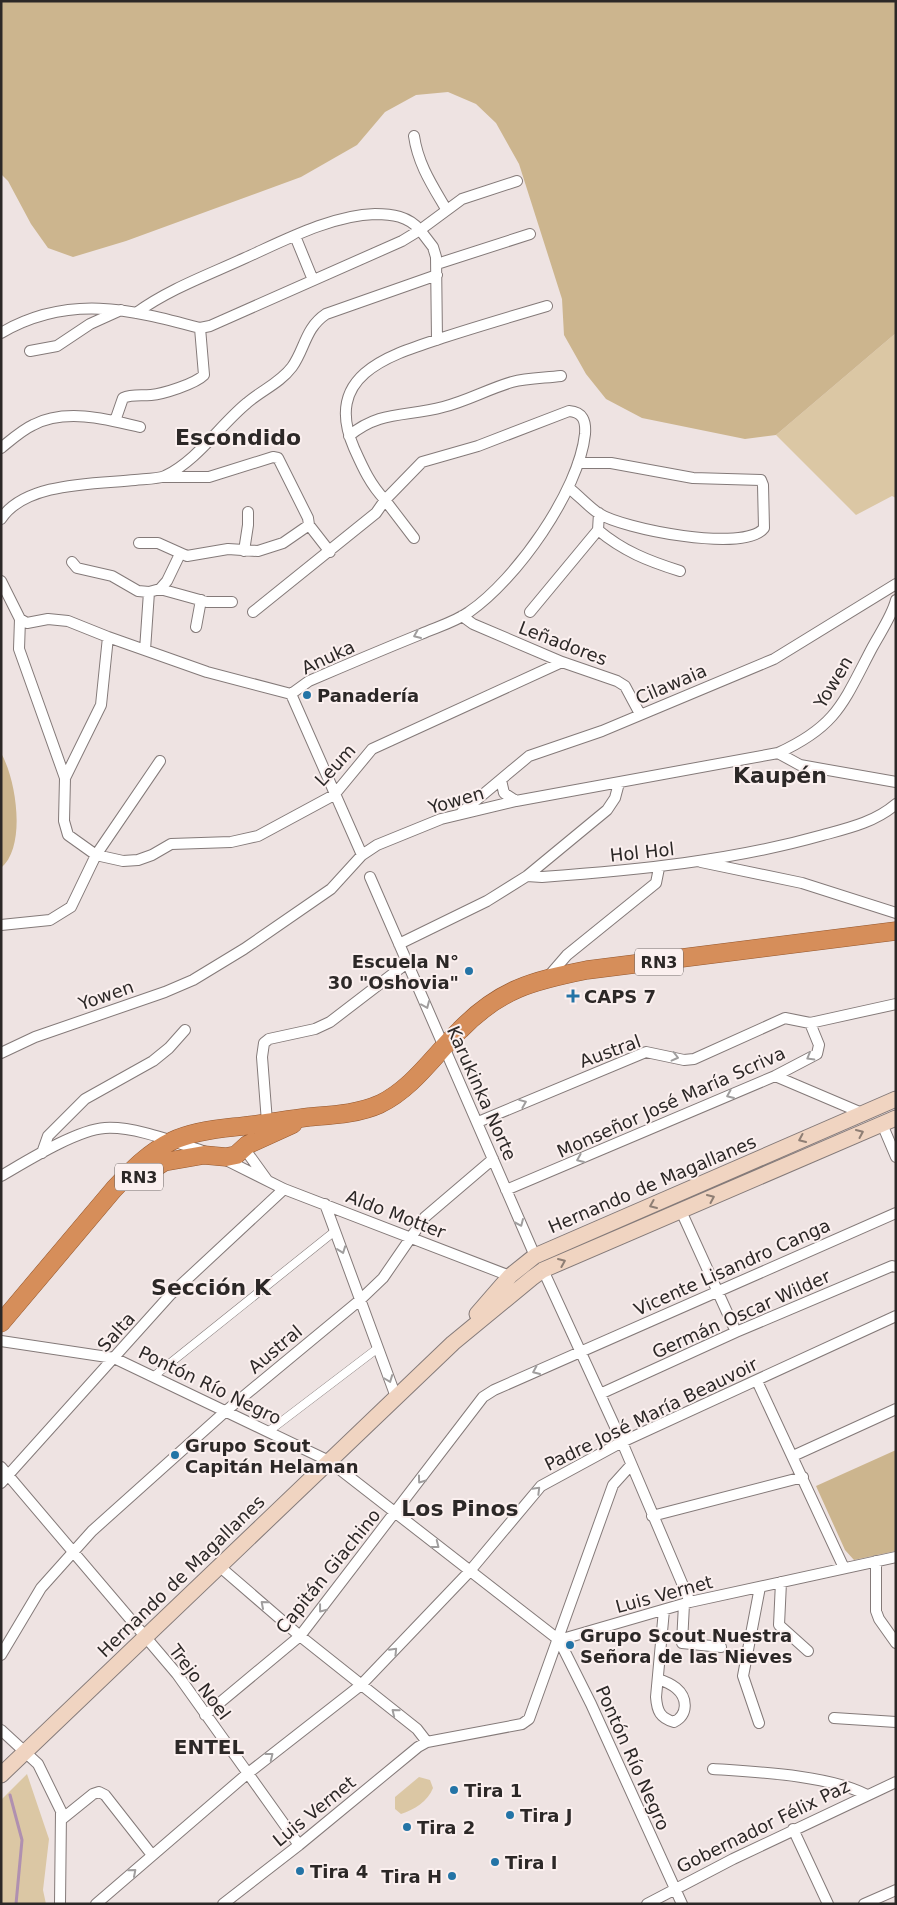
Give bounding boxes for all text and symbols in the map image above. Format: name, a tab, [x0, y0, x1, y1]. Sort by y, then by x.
district label: Escondido	[175, 425, 301, 450]
street label: Leñadores	[516, 617, 610, 669]
one-way arrow	[413, 629, 422, 640]
street label: Anuka	[298, 636, 358, 678]
street label: Yowen	[809, 652, 857, 713]
street label: Cilawaia	[632, 660, 710, 708]
place label: Panadería	[317, 685, 419, 706]
marker: Panadería	[301, 689, 313, 701]
street label: Leum	[310, 740, 360, 790]
district label: Kaupén	[733, 763, 827, 788]
street label: Yowen	[425, 782, 486, 818]
street label: Hol Hol	[609, 838, 675, 866]
road number: RN3	[635, 949, 683, 976]
place label: Escuela N° 30 "Oshovia"	[328, 951, 459, 993]
marker: Escuela N° 30 "Oshovia"	[463, 965, 475, 977]
street label: Yowen	[75, 976, 136, 1015]
place label: CAPS 7	[584, 986, 656, 1007]
marker: CAPS 7	[566, 989, 580, 1003]
one-way arrow	[419, 1000, 430, 1009]
street label: Karukinka Norte	[443, 1022, 521, 1164]
street label: Austral	[577, 1030, 643, 1072]
street label: Monseñor José María Scriva	[554, 1042, 788, 1162]
one-way arrow	[670, 1051, 679, 1062]
one-way arrow	[807, 1051, 816, 1061]
one-way arrow	[726, 1089, 735, 1099]
one-way arrow	[518, 1099, 527, 1109]
one-way arrow	[855, 1129, 864, 1140]
street label: Hernando de Magallanes	[545, 1131, 759, 1237]
one-way arrow	[798, 1133, 807, 1144]
one-way arrow	[576, 1152, 585, 1163]
road number: RN3	[115, 1164, 163, 1190]
street label: Aldo Motter	[343, 1185, 449, 1243]
one-way arrow	[706, 1194, 715, 1205]
one-way arrow	[649, 1198, 658, 1209]
street label: Vicente Lisandro Canga	[631, 1214, 833, 1320]
one-way arrow	[514, 1218, 525, 1227]
one-way arrow	[335, 1245, 346, 1254]
one-way arrow	[557, 1258, 566, 1269]
street label: Germán Oscar Wilder	[649, 1265, 834, 1363]
district label: Sección K	[151, 1275, 272, 1300]
street label: Salta	[93, 1308, 139, 1356]
street label: Austral	[244, 1321, 306, 1377]
street label: Pontón Río Negro	[135, 1341, 285, 1429]
street label: Padre José María Beauvoir	[541, 1353, 761, 1475]
one-way arrow	[532, 1365, 541, 1376]
one-way arrow	[383, 1374, 394, 1383]
place label: Grupo Scout Capitán Helaman	[185, 1435, 359, 1477]
marker: Grupo Scout Capitán Helaman	[169, 1449, 181, 1461]
one-way arrow	[418, 1474, 426, 1483]
one-way arrow	[531, 1487, 540, 1496]
street label: Hernando de Magallanes	[93, 1491, 269, 1661]
district label: Los Pinos	[401, 1496, 519, 1521]
street label: Capitán Giachino	[271, 1505, 385, 1637]
one-way arrow	[430, 1540, 439, 1548]
street label: Luis Vernet	[613, 1571, 715, 1617]
one-way arrow	[260, 1601, 269, 1610]
one-way arrow	[319, 1603, 327, 1612]
place label: Grupo Scout Nuestra Señora de las Nieves	[580, 1625, 792, 1667]
street label: Trejo Noel	[164, 1639, 235, 1724]
marker: Grupo Scout Nuestra Señora de las Nieves	[564, 1639, 576, 1651]
one-way arrow	[388, 1647, 397, 1656]
street label: Pontón Río Negro	[592, 1682, 674, 1834]
one-way arrow	[391, 1709, 401, 1718]
district label: ENTEL	[174, 1735, 244, 1759]
one-way arrow	[264, 1753, 273, 1761]
street label: Luis Vernet	[269, 1771, 359, 1851]
street label: Gobernador Félix Paz	[673, 1775, 853, 1877]
place label: Tira 1	[464, 1780, 522, 1801]
marker: Tira 1	[448, 1784, 460, 1796]
place label: Tira J	[520, 1805, 572, 1826]
marker: Tira J	[504, 1809, 516, 1821]
place label: Tira 2	[417, 1817, 475, 1838]
marker: Tira 2	[401, 1821, 413, 1833]
place label: Tira I	[505, 1852, 557, 1873]
marker: Tira I	[489, 1856, 501, 1868]
place label: Tira 4	[310, 1861, 368, 1882]
marker: Tira 4	[294, 1865, 306, 1877]
place label: Tira H	[381, 1866, 442, 1887]
one-way arrow	[127, 1869, 136, 1878]
marker: Tira H	[446, 1870, 458, 1882]

